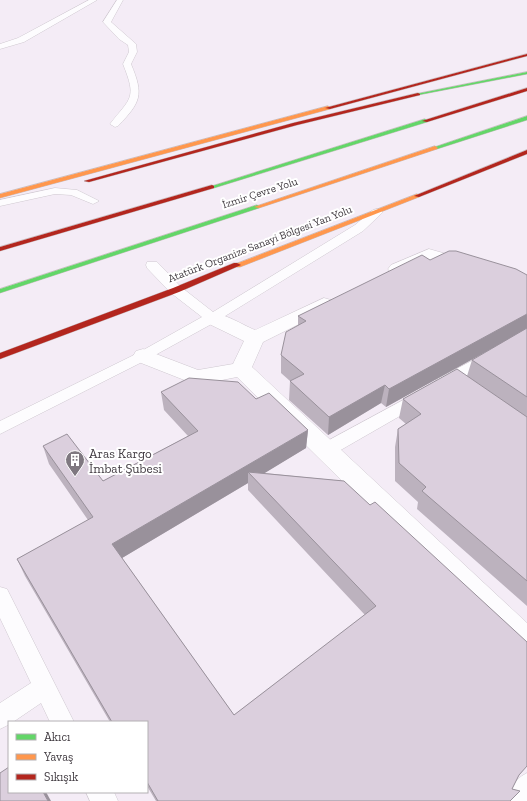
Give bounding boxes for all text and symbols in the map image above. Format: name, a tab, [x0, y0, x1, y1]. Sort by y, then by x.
street label: İzmir Çevre Yolu	[221, 175, 299, 211]
street label: Atatürk Organize Sanayi Bölgesi Yan Yolu	[166, 203, 354, 285]
place label: Aras Kargo İmbat Şubesi	[89, 446, 162, 476]
building icon: Aras Kargo İmbat Şubesi	[64, 449, 86, 477]
legend	[8, 721, 148, 793]
text: Akıcı	[44, 730, 71, 744]
text: Yavaş	[43, 750, 73, 764]
text: Sıkışık	[44, 770, 79, 784]

